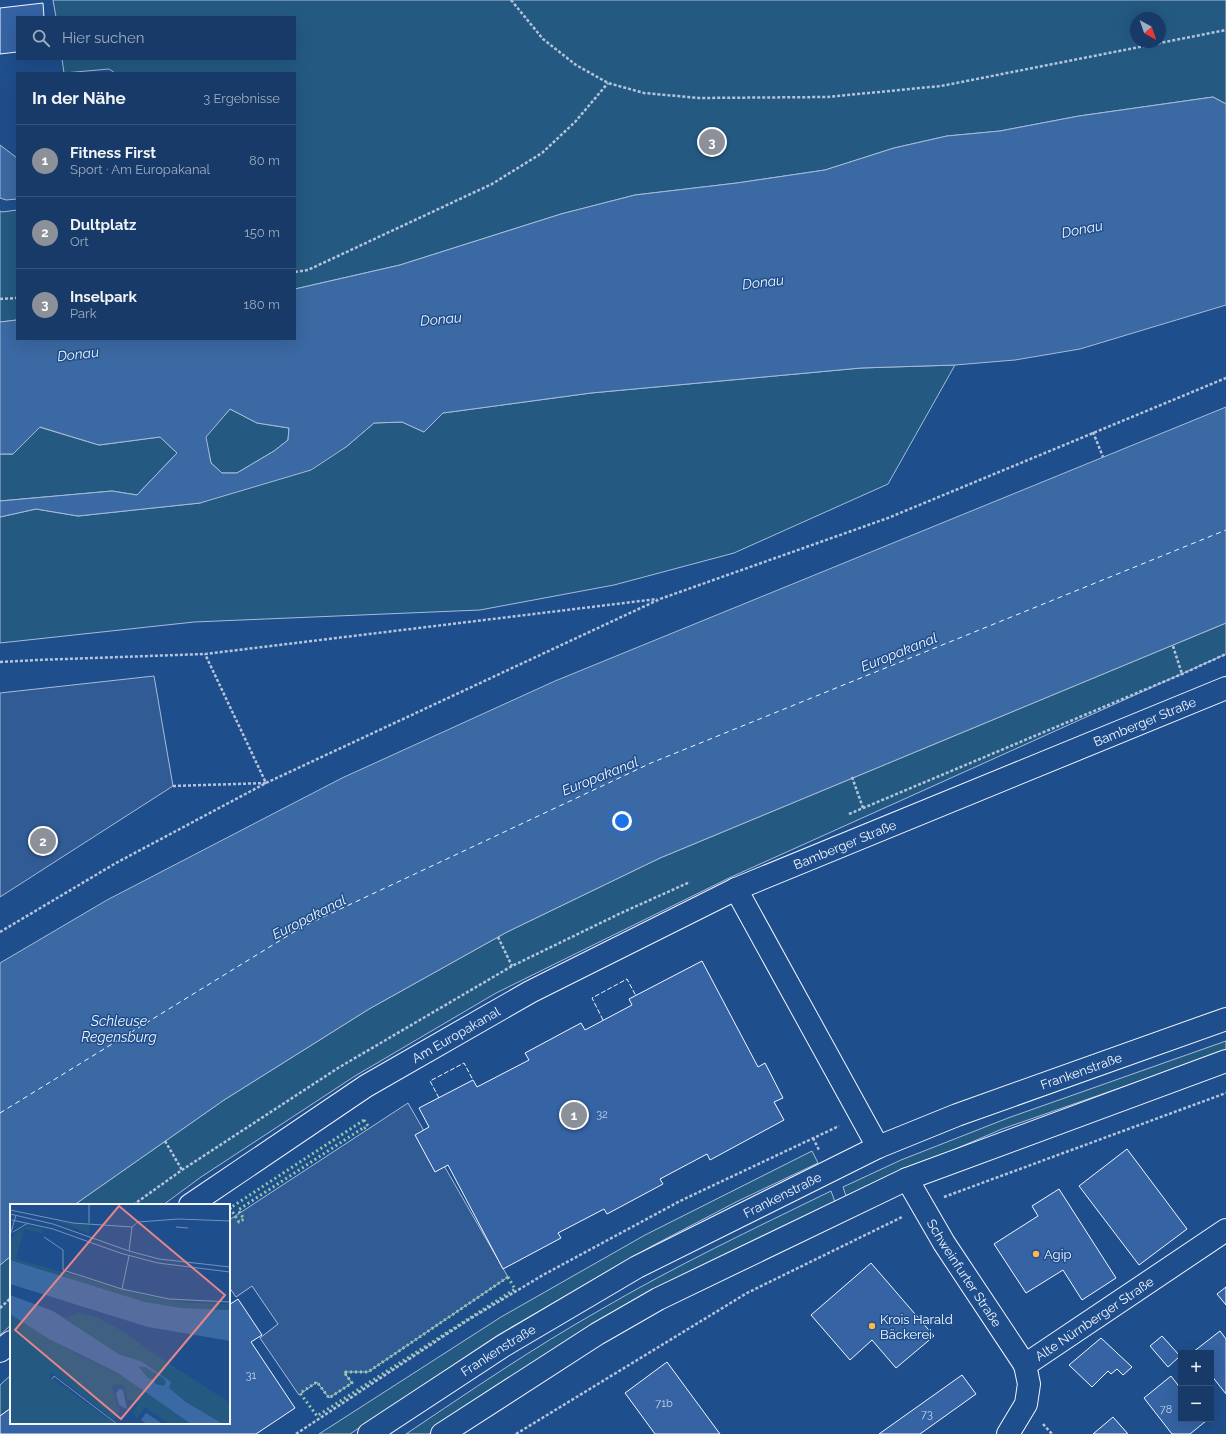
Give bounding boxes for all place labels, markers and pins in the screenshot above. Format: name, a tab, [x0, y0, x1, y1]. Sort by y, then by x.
pin: 3	[699, 127, 725, 157]
pin: 2	[30, 826, 56, 856]
pin: 1	[561, 1100, 587, 1130]
place label: Agip	[1044, 1247, 1071, 1262]
marker: Agip	[1031, 1249, 1041, 1259]
place label: Krois Harald Bäckerei	[880, 1312, 953, 1342]
marker: Krois Harald Bäckerei	[867, 1321, 877, 1331]

